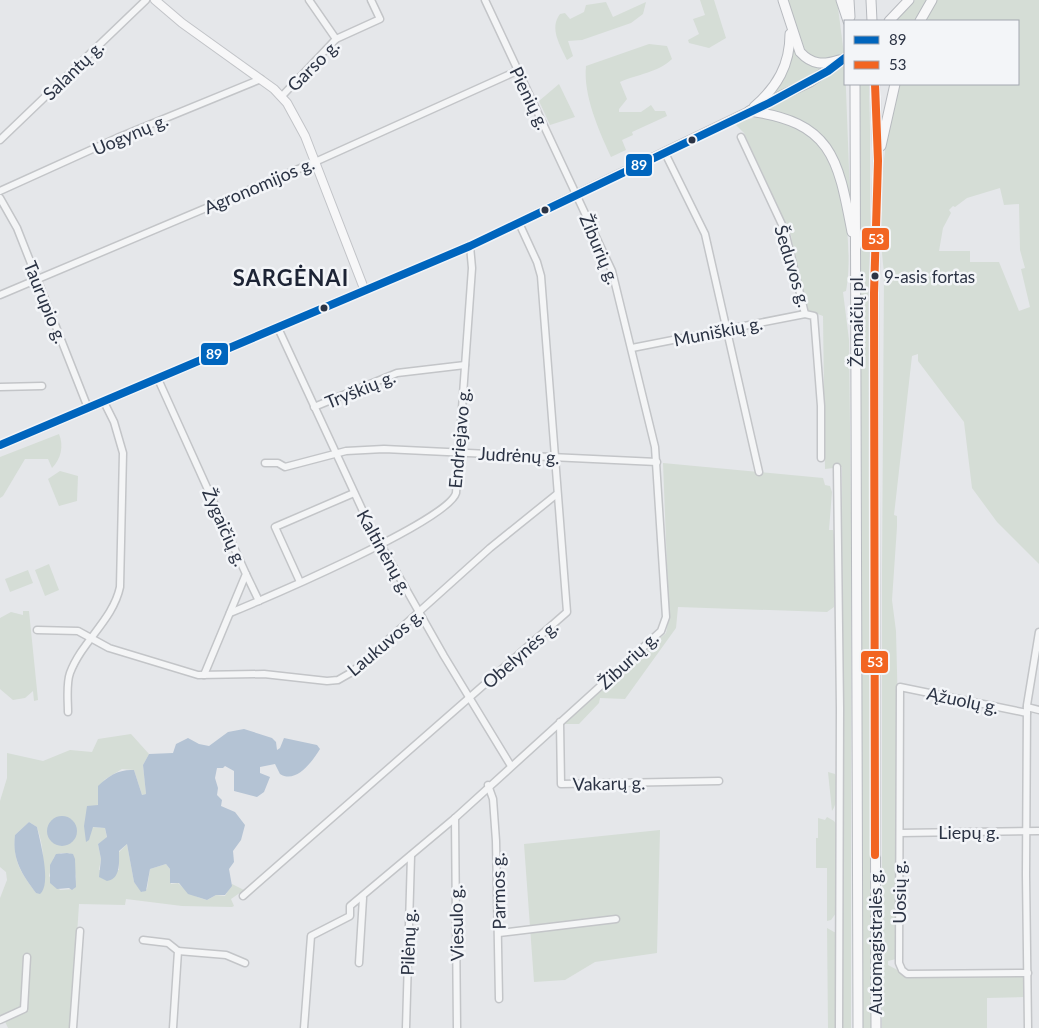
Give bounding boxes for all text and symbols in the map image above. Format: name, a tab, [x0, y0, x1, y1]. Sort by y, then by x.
legend	[844, 20, 1019, 85]
text: 89	[889, 30, 906, 48]
street label: Garso g.	[282, 34, 344, 96]
street label: Salantų g.	[38, 36, 108, 104]
text: 53	[889, 55, 906, 73]
street label: Pienių g.	[505, 63, 555, 133]
street label: Uogynų g.	[89, 108, 171, 160]
unlabelled marker	[687, 135, 697, 145]
street label: Agronomijos g.	[200, 152, 318, 218]
line badge: 89	[625, 153, 653, 177]
text: 89	[631, 156, 647, 173]
unlabelled marker	[540, 205, 550, 215]
street label: Žiburių g.	[575, 210, 625, 288]
street label: Šeduvos g.	[770, 222, 816, 310]
line badge: 53	[861, 227, 890, 251]
text: 53	[868, 230, 884, 247]
street label: Taurupio g.	[20, 258, 72, 346]
district label: SARGĖNAI	[233, 264, 349, 291]
place label: 9-asis fortas	[884, 266, 975, 287]
marker: 9-asis fortas	[870, 271, 880, 281]
street label: Žemaičių pl.	[845, 273, 867, 367]
unlabelled marker	[319, 303, 329, 313]
street label: Muniškių g.	[671, 312, 765, 350]
line badge: 89	[200, 342, 229, 366]
text: 89	[206, 345, 222, 362]
street label: Tryškių g.	[322, 365, 398, 413]
street label: Endriejavo g.	[444, 387, 474, 489]
street label: Judrėnų g.	[478, 442, 560, 468]
street label: Žygaičių g.	[198, 485, 252, 569]
street label: Kaltinėnų g.	[353, 506, 417, 598]
street label: Laukuvos g.	[342, 604, 428, 680]
street label: Obelynės g.	[478, 615, 562, 693]
street label: Žiburių g.	[593, 627, 663, 693]
line badge: 53	[860, 650, 889, 674]
text: 53	[867, 653, 883, 670]
street label: Ąžuolų g.	[925, 682, 1001, 718]
street label: Vakarų g.	[572, 771, 646, 795]
street label: Liepų g.	[938, 821, 1000, 843]
street label: Parmos g.	[486, 852, 510, 930]
street label: Uosių g.	[888, 860, 910, 924]
street label: Automagistralės g.	[864, 869, 886, 1015]
street label: Viesulo g.	[444, 885, 468, 961]
street label: Pilėnų g.	[396, 908, 420, 976]

